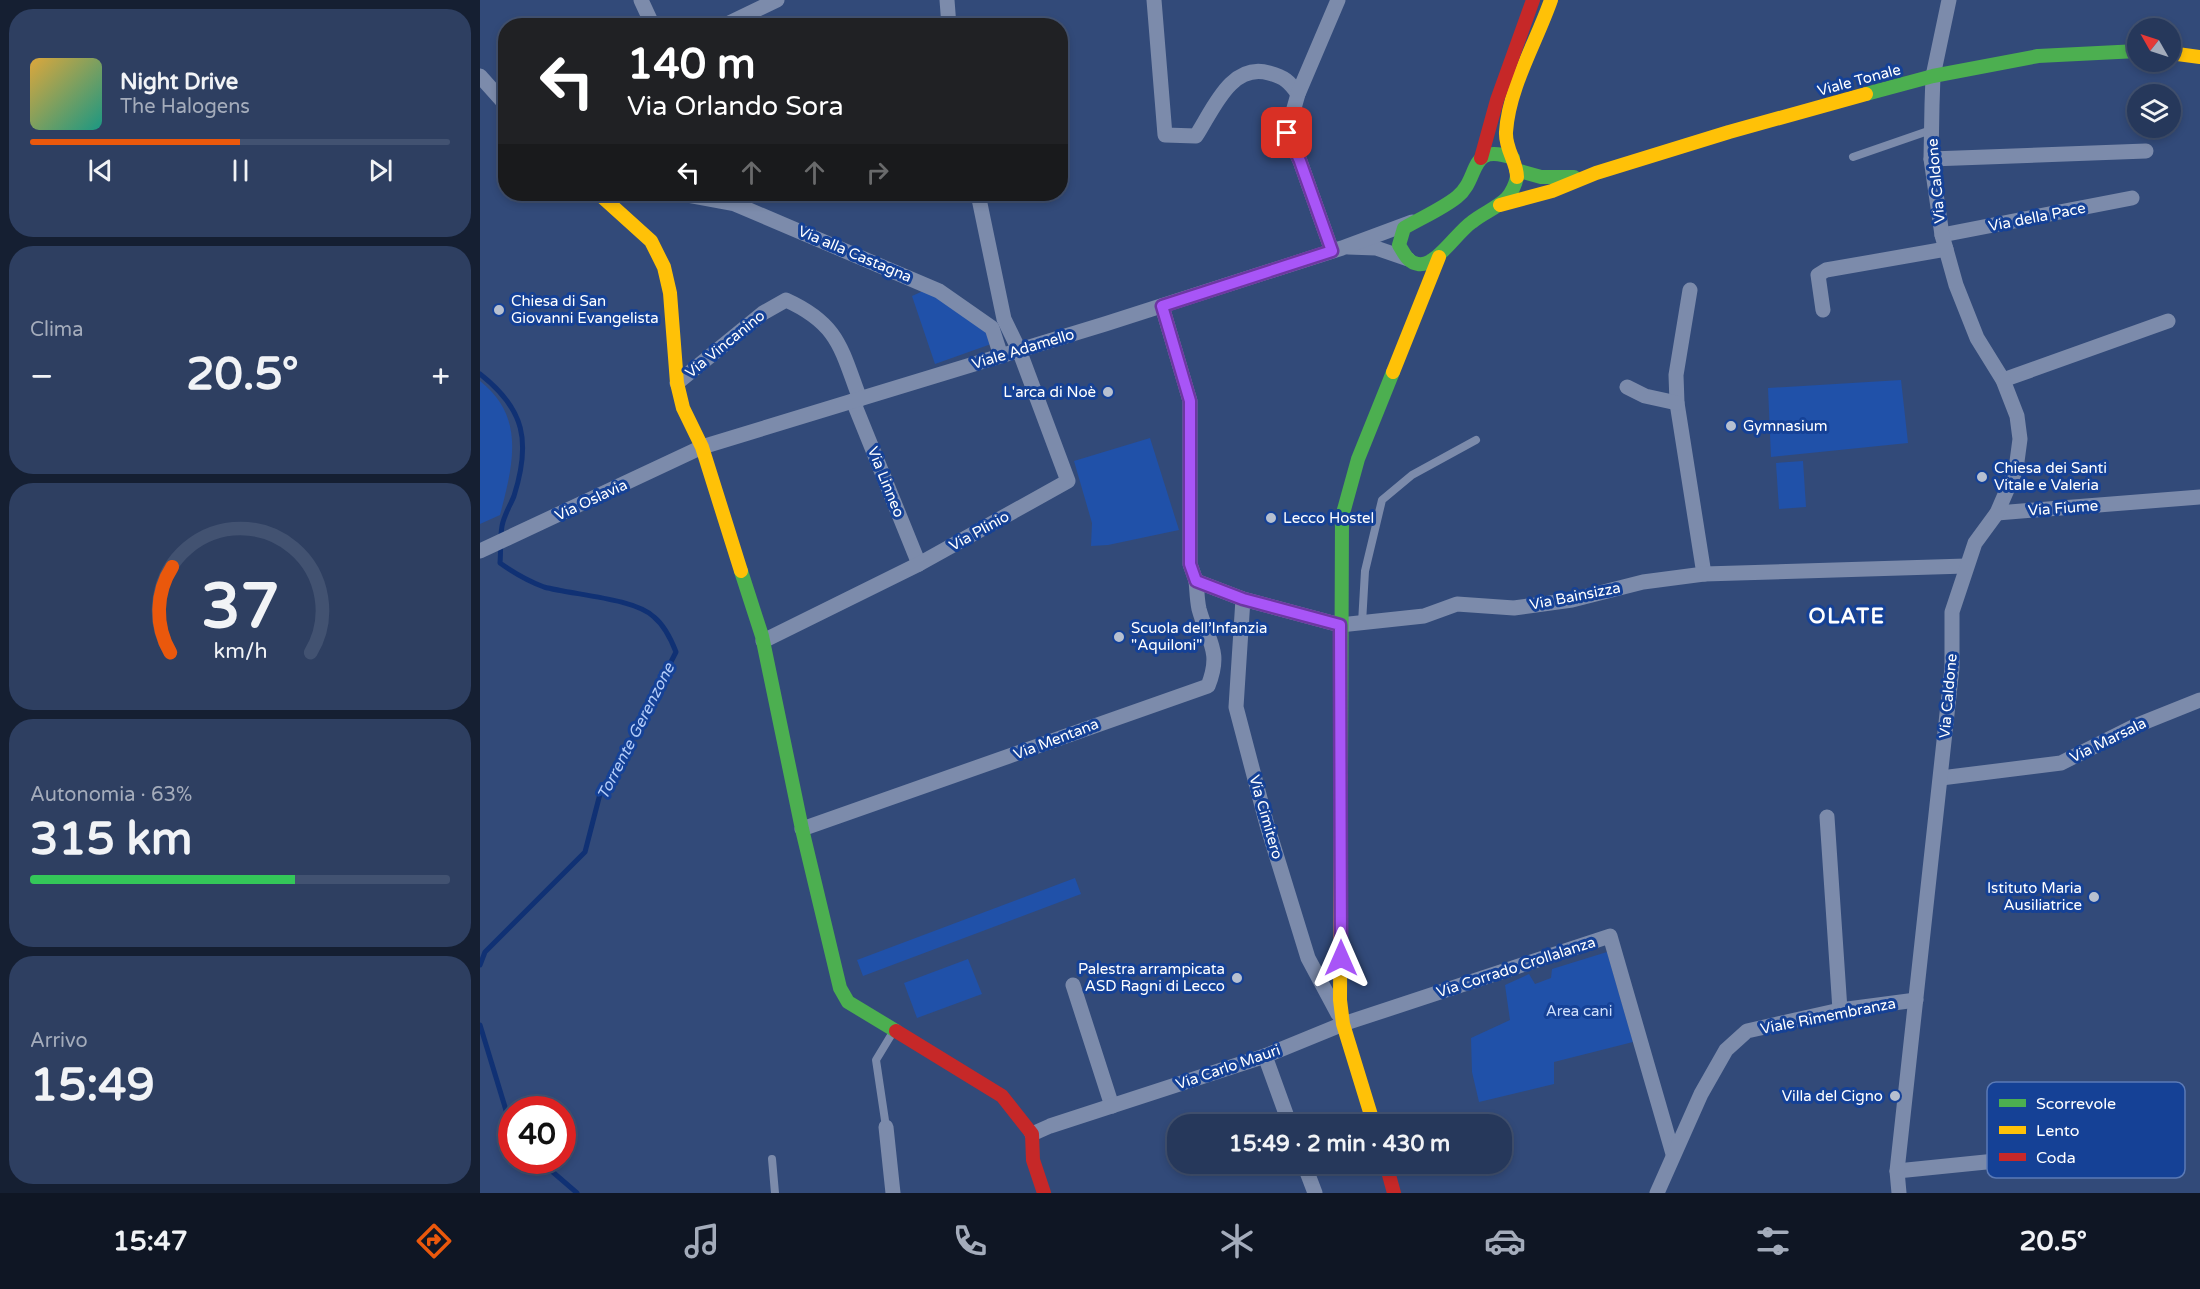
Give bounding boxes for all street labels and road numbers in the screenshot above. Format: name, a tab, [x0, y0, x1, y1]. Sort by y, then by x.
street label: Viale Tonale	[1815, 60, 1903, 100]
street label: Via Caldone	[1923, 138, 1949, 224]
street label: Via della Pace	[1987, 199, 2087, 235]
street label: Via alla Castagna	[795, 222, 915, 286]
street label: Via Vincanino	[682, 306, 768, 382]
street label: Viale Adamello	[970, 325, 1076, 373]
street label: Via Linneo	[864, 444, 908, 520]
street label: Via Oslavia	[552, 475, 630, 525]
street label: Via Fiume	[2027, 497, 2099, 519]
street label: Via Plinio	[946, 507, 1012, 555]
street label: Via Bainsizza	[1528, 578, 1622, 614]
street label: Via Caldone	[1935, 653, 1961, 739]
street label: Via Marsala	[2067, 714, 2149, 766]
street label: Via Mentana	[1011, 715, 1101, 763]
street label: Via Cimitero	[1245, 773, 1287, 861]
street label: Via Corrado Crollalanza	[1434, 933, 1598, 1001]
street label: Viale Rimembranza	[1759, 994, 1897, 1038]
street label: Via Carlo Mauri	[1173, 1041, 1283, 1093]

